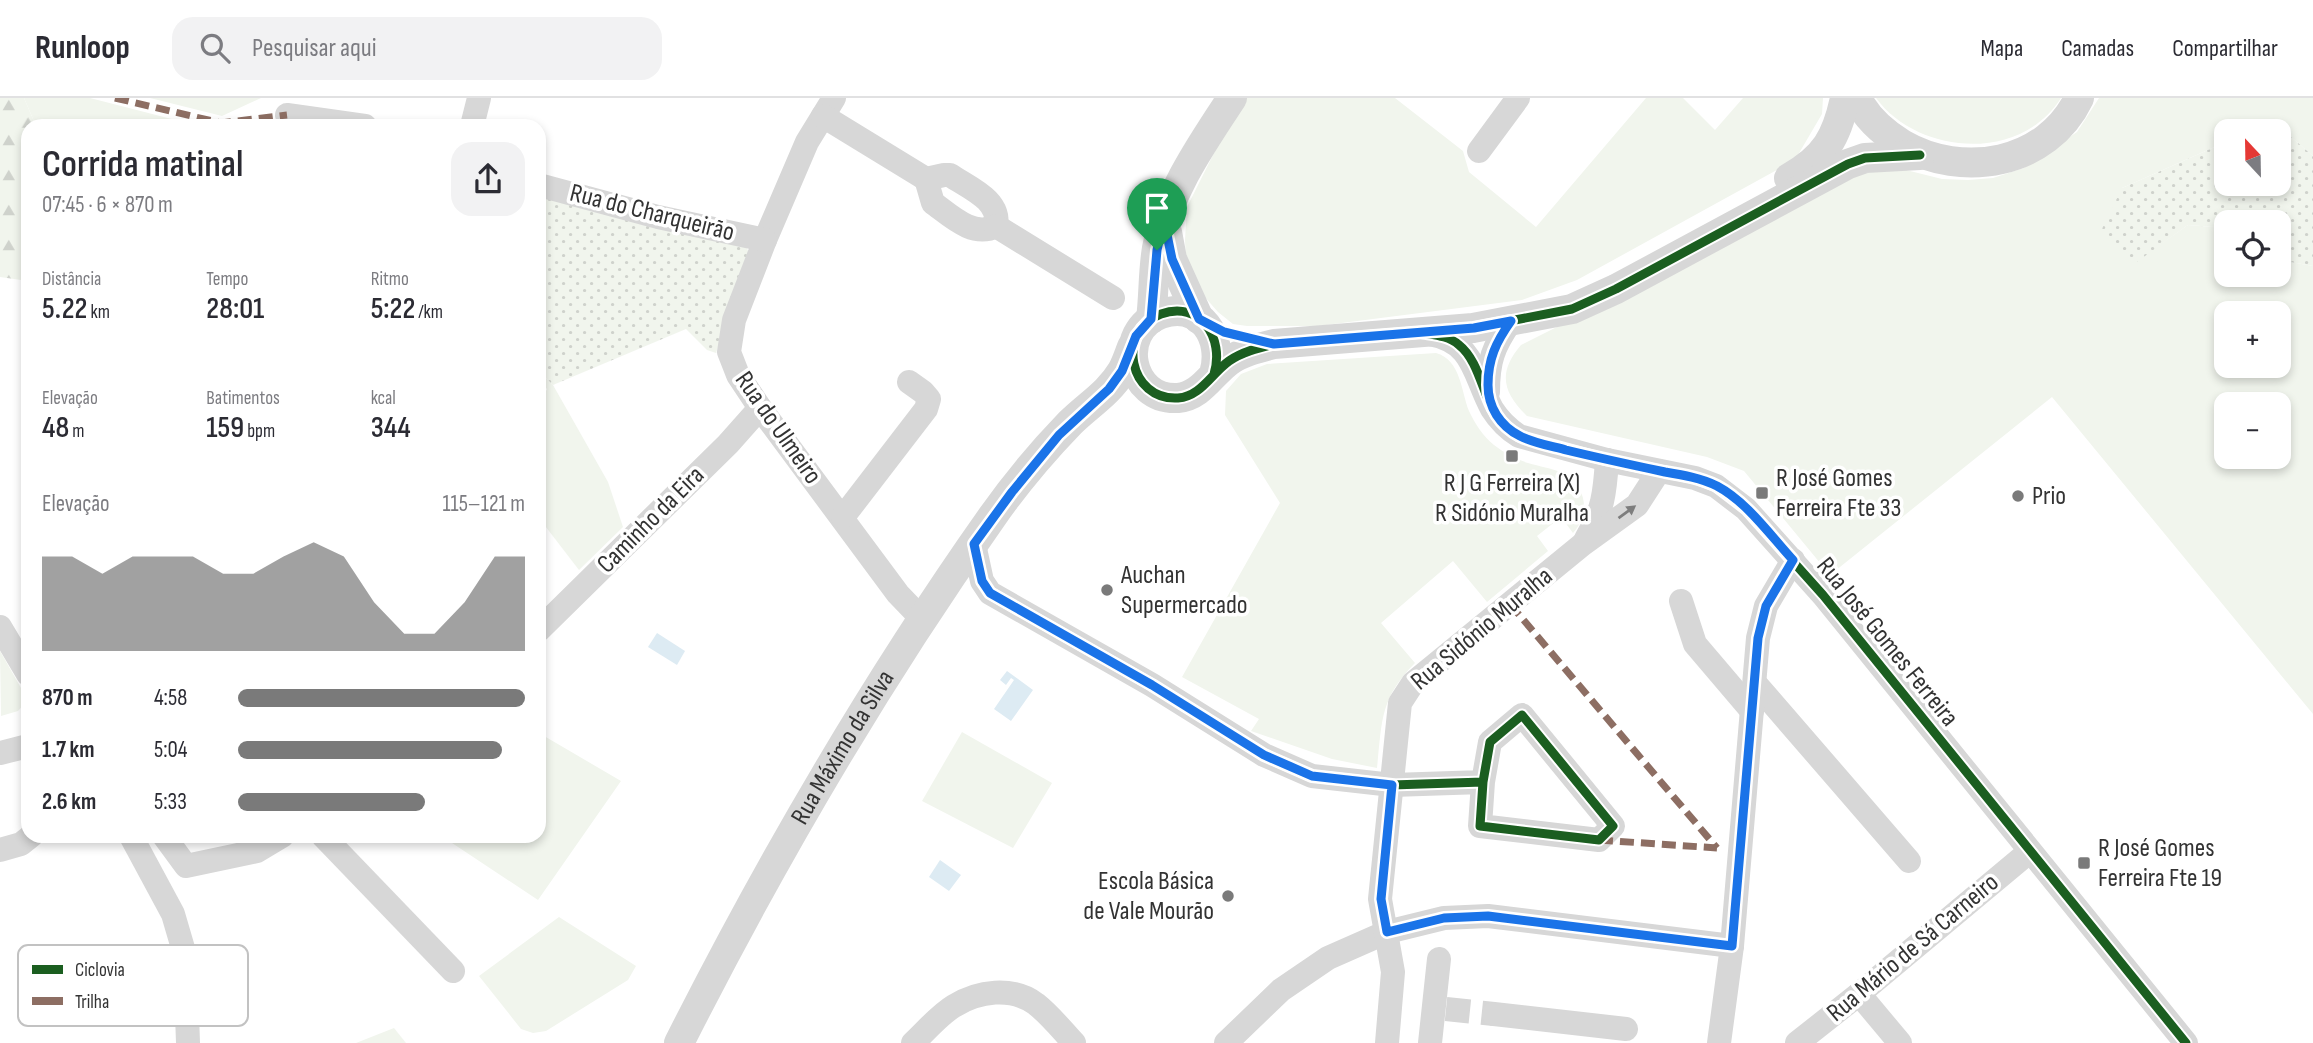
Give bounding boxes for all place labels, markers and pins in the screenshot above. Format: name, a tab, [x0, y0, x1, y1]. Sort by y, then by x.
pin	[1127, 178, 1187, 250]
marker: R J G Ferreira (X) R Sidónio Muralha	[1504, 448, 1520, 464]
place label: R José Gomes Ferreira Fte 33	[1776, 463, 1901, 524]
place label: R J G Ferreira (X) R Sidónio Muralha	[1435, 468, 1589, 529]
place label: Prio	[2032, 481, 2066, 512]
marker: R José Gomes Ferreira Fte 33	[1754, 485, 1770, 501]
marker: Prio	[2010, 488, 2026, 504]
place label: Auchan Supermercado	[1120, 560, 1248, 621]
marker: Auchan Supermercado	[1099, 582, 1115, 598]
place label: R José Gomes Ferreira Fte 19	[2098, 833, 2222, 894]
marker: R José Gomes Ferreira Fte 19	[2076, 855, 2092, 871]
place label: Escola Básica de Vale Mourão	[1083, 866, 1214, 927]
marker: Escola Básica de Vale Mourão	[1220, 888, 1236, 904]

